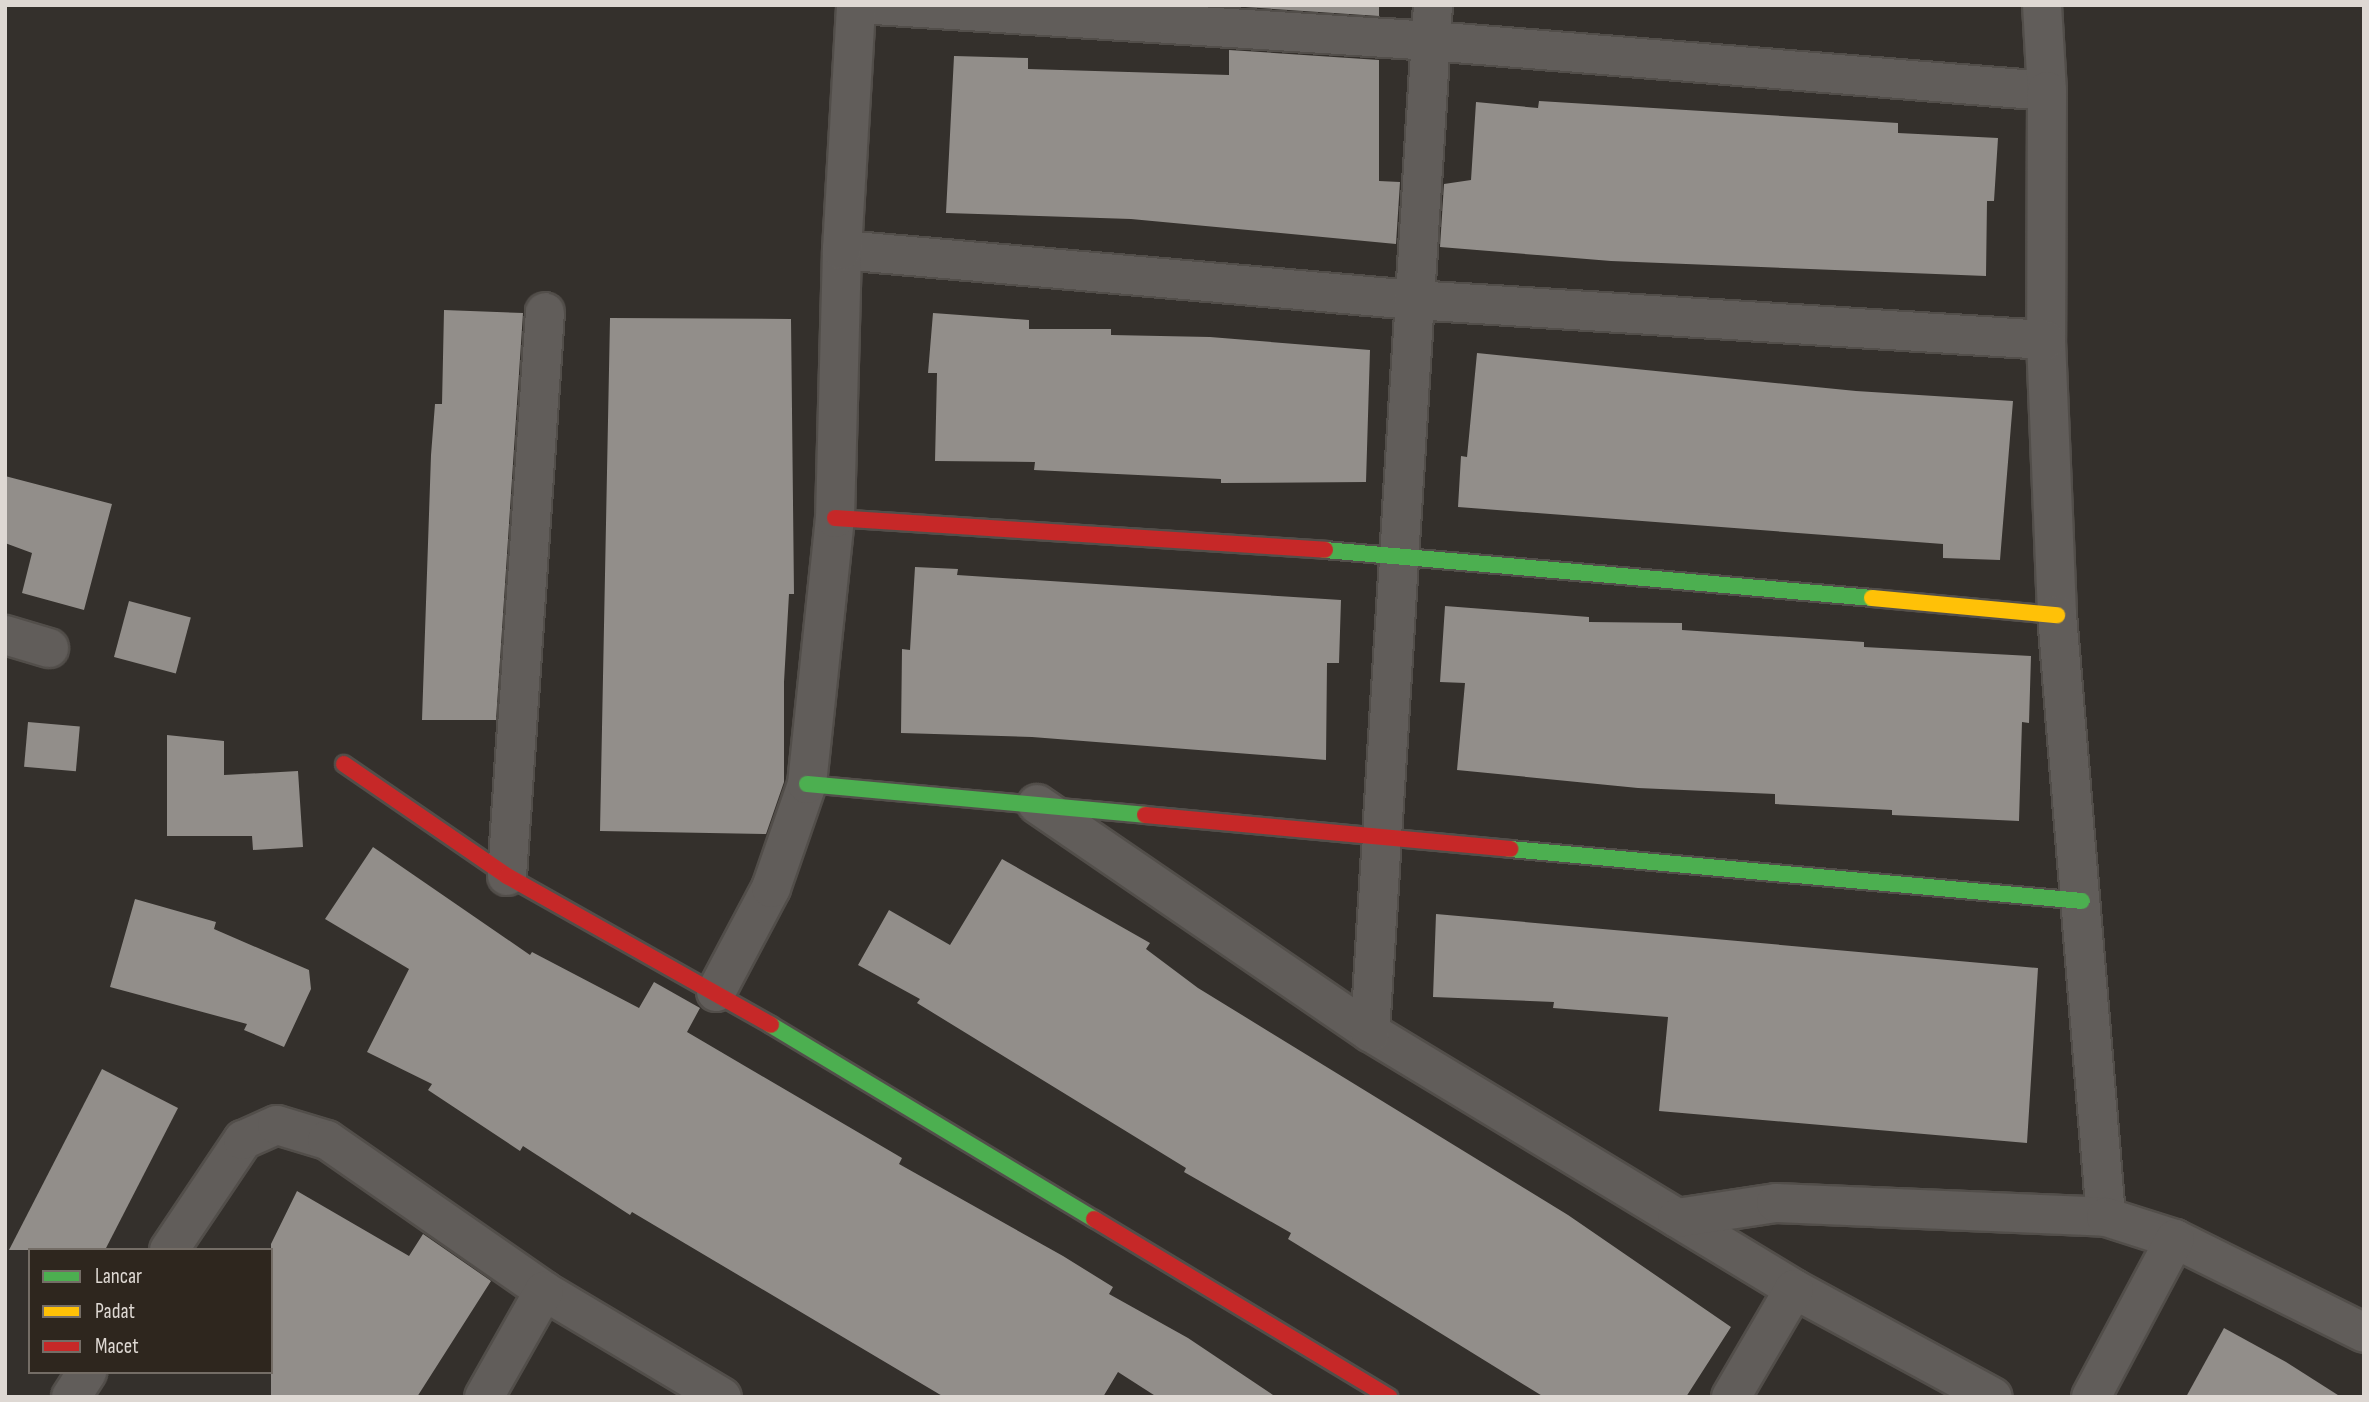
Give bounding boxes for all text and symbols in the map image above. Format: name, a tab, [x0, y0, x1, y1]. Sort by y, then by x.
legend	[28, 1248, 273, 1374]
text: Lancar	[95, 1264, 142, 1289]
text: Padat	[95, 1299, 135, 1324]
text: Macet	[95, 1334, 139, 1359]

